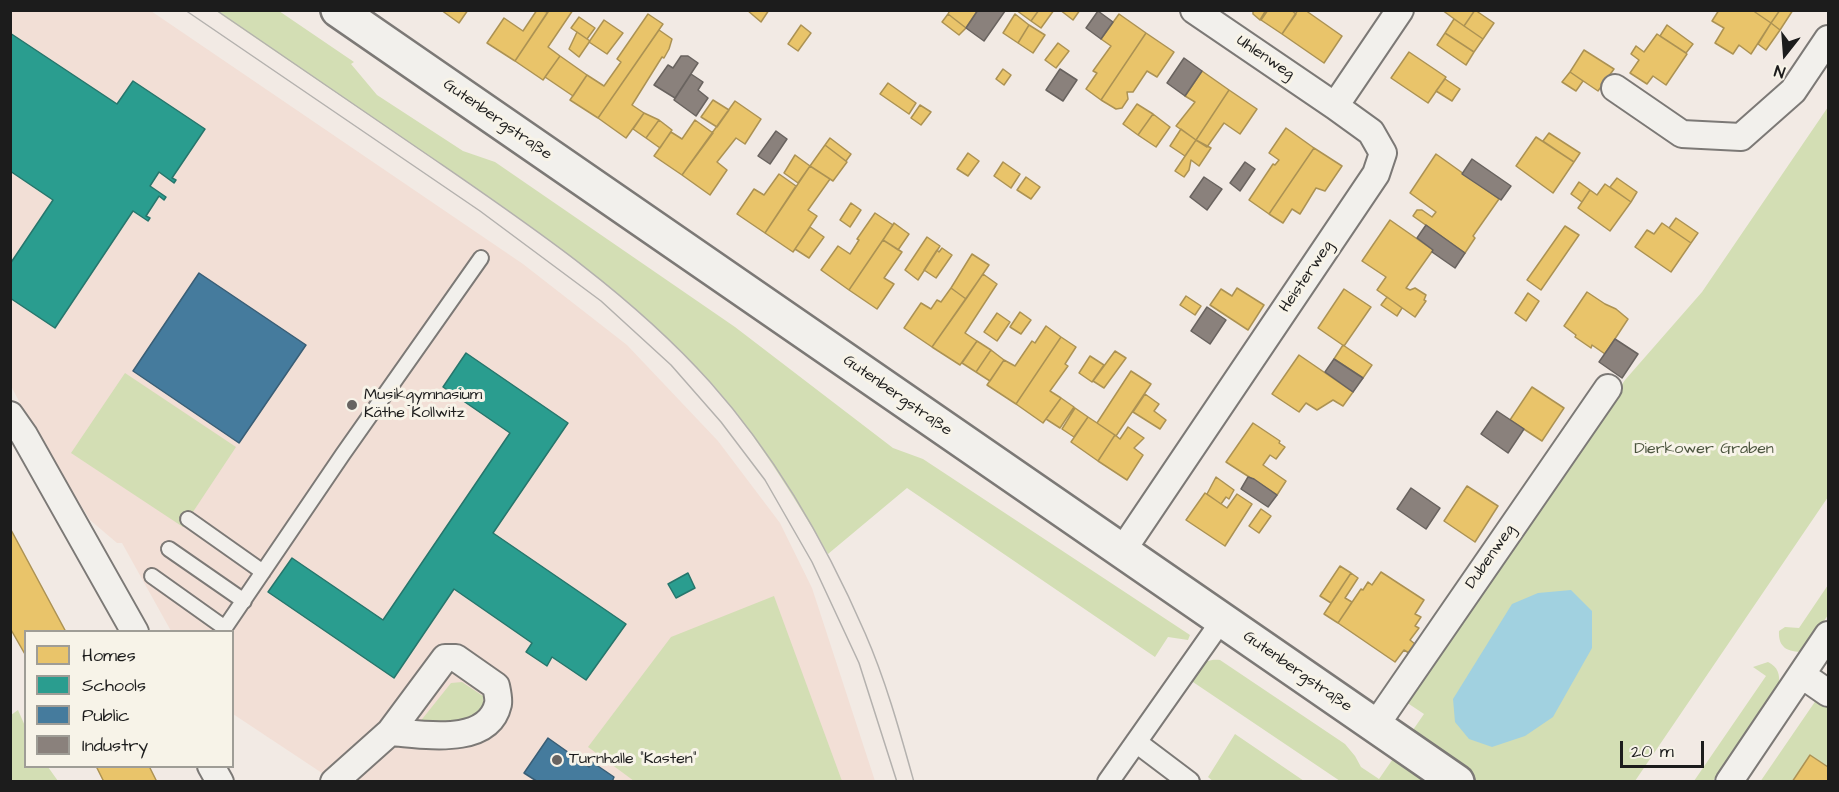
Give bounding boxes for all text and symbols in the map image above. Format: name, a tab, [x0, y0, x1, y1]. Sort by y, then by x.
north arrow	[1755, 24, 1815, 84]
street label: Uhlenweg	[1232, 32, 1298, 84]
text: N	[1772, 59, 1788, 83]
street label: Gutenbergstraße	[439, 75, 555, 165]
street label: Heisterweg	[1276, 237, 1338, 317]
street label: Gutenbergstraße	[839, 351, 955, 441]
place label: Musikgymnasium Käthe Kollwitz	[364, 386, 482, 424]
marker: Musikgymnasium Käthe Kollwitz	[345, 398, 359, 412]
park label: Dierkower Graben	[1634, 440, 1774, 460]
street label: Dubenweg	[1462, 521, 1520, 593]
street label: Gutenbergstraße	[1239, 627, 1355, 717]
legend	[24, 630, 234, 768]
text: Homes	[82, 643, 136, 668]
text: Schools	[82, 673, 146, 698]
text: Public	[82, 703, 130, 728]
scale bar	[1623, 729, 1707, 767]
text: Industry	[82, 733, 148, 758]
text: 20 m	[1631, 739, 1674, 764]
place label: Turnhalle "Kasten"	[569, 750, 697, 770]
marker: Turnhalle "Kasten"	[550, 753, 564, 767]

